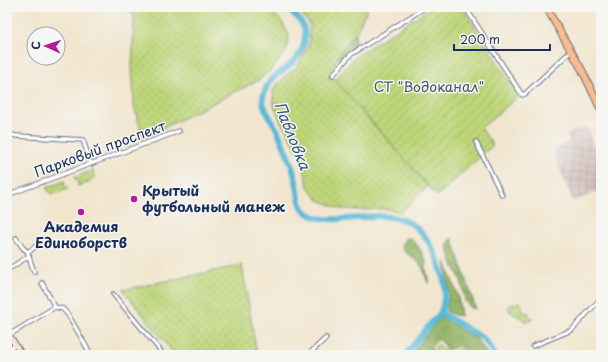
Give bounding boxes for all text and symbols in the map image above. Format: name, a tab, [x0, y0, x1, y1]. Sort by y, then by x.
north arrow	[26, 26, 66, 66]
scale bar	[454, 26, 550, 52]
text: 200 m	[460, 30, 500, 48]
text: С	[27, 41, 44, 50]
park label: СТ "Водоканал"	[374, 76, 484, 97]
water label: Павловка	[269, 98, 318, 174]
street label: Парковый проспект	[31, 115, 169, 182]
place label: Крытый футбольный манеж	[142, 180, 285, 217]
marker: Крытый футбольный манеж	[129, 194, 139, 204]
marker: Академия Единоборств	[76, 207, 86, 217]
place label: Академия Единоборств	[35, 216, 127, 253]

